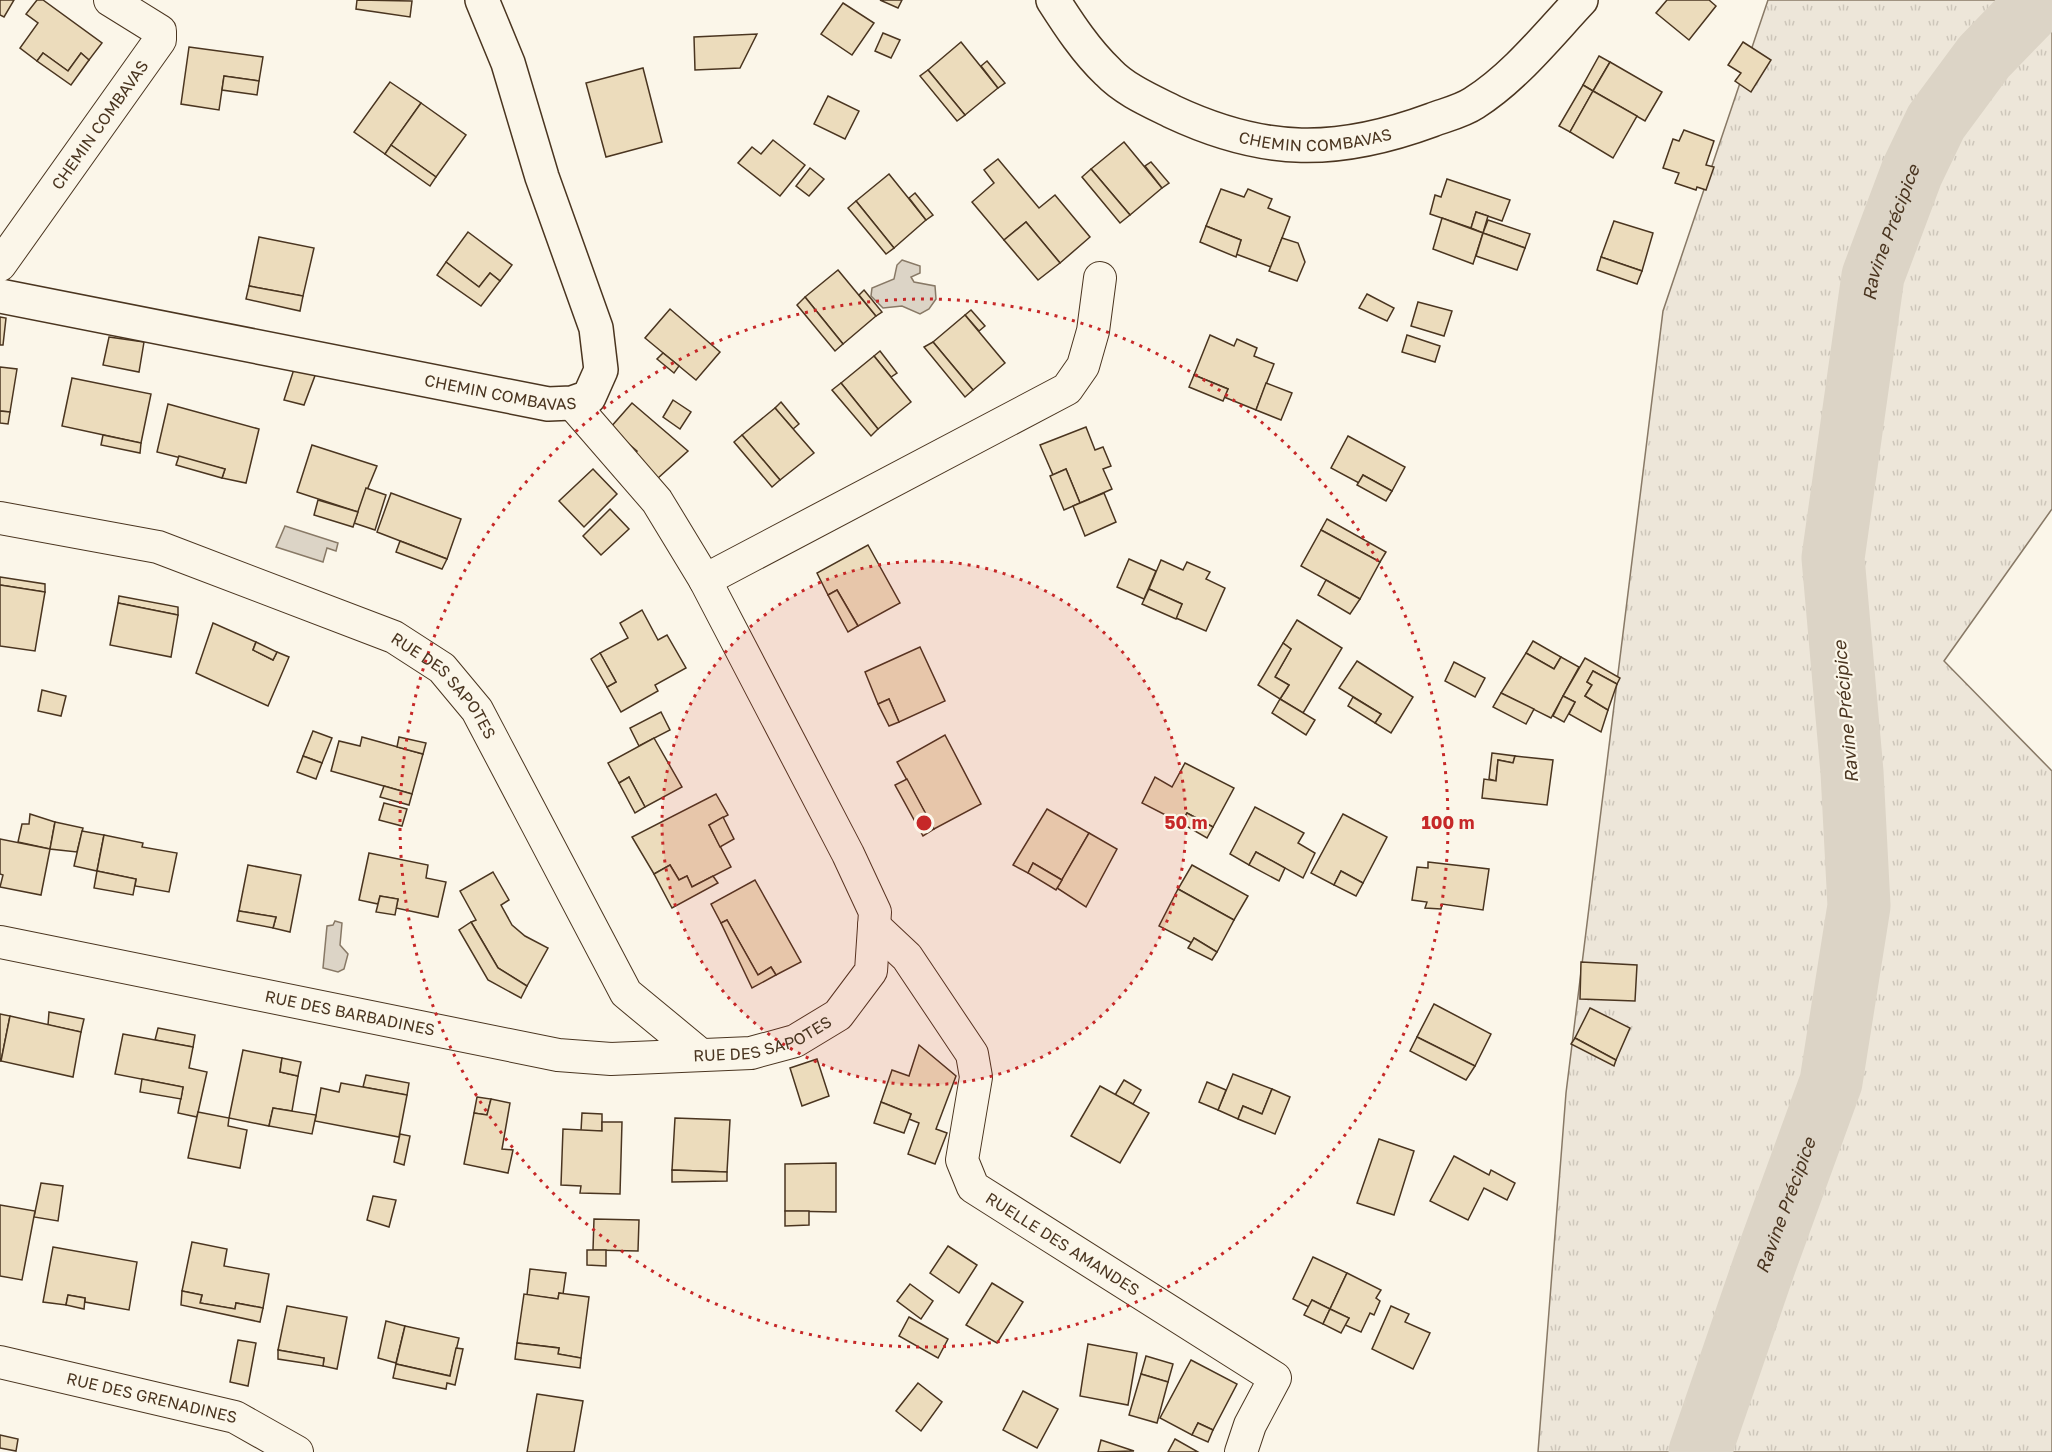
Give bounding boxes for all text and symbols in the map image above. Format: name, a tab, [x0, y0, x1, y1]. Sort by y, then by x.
street label: CHEMIN COMBAVAS	[47, 56, 152, 193]
street label: CHEMIN COMBAVAS	[1237, 124, 1394, 155]
water label: Ravine Précipice	[1858, 159, 1925, 302]
street label: CHEMIN COMBAVAS	[423, 370, 577, 414]
street label: RUE DES SAPOTES	[387, 628, 500, 742]
water label: Ravine Précipice	[1828, 639, 1862, 784]
text: 50 m	[1165, 811, 1207, 833]
text: 100 m	[1422, 811, 1474, 833]
centre of rings	[914, 813, 934, 833]
street label: RUE DES BARBADINES	[263, 986, 437, 1040]
street label: RUE DES SAPOTES	[693, 1011, 835, 1065]
water label: Ravine Précipice	[1750, 1133, 1820, 1276]
street label: RUELLE DES AMANDES	[982, 1188, 1143, 1300]
street label: RUE DES GRENADINES	[65, 1368, 239, 1427]

